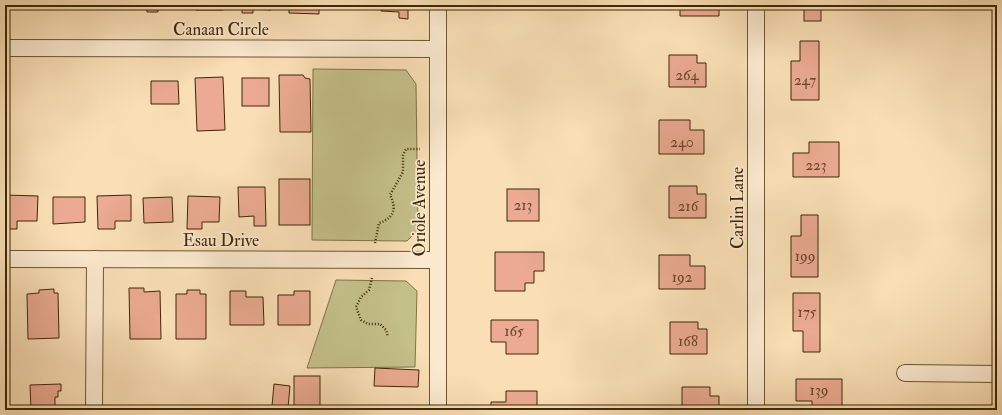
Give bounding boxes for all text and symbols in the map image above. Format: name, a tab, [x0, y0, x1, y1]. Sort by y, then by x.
street label: Canaan Circle	[173, 19, 269, 40]
house number: 264	[675, 66, 700, 85]
house number: 247	[794, 71, 816, 90]
house number: 240	[670, 133, 694, 152]
house number: 223	[806, 156, 826, 175]
street label: Oriole Avenue	[409, 160, 430, 256]
street label: Carlin Lane	[727, 167, 748, 249]
house number: 213	[514, 196, 532, 215]
house number: 216	[678, 197, 700, 216]
street label: Esau Drive	[183, 230, 259, 251]
house number: 199	[795, 247, 815, 266]
house number: 192	[672, 268, 693, 287]
house number: 175	[798, 303, 817, 322]
house number: 165	[504, 322, 524, 341]
house number: 168	[678, 332, 698, 351]
house number: 139	[810, 381, 828, 400]

